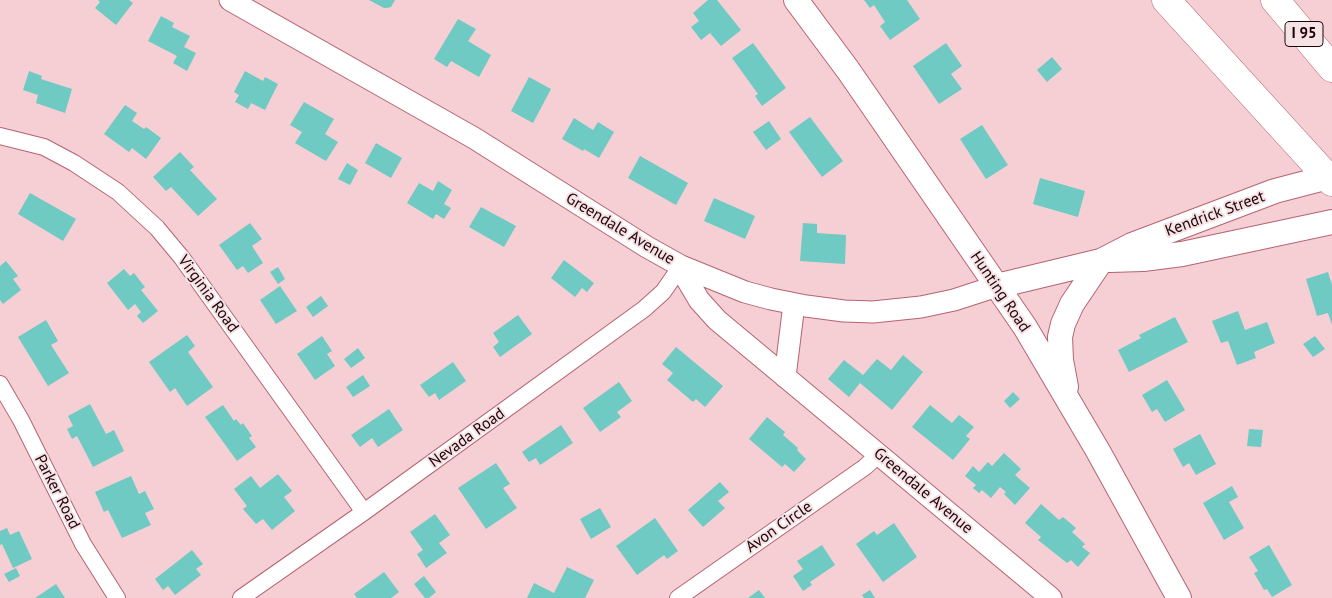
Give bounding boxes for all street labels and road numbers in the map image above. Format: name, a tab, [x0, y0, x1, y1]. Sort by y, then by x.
road number: I 95	[1285, 22, 1323, 46]
street label: Kendrick Street	[1163, 187, 1267, 241]
street label: Greendale Avenue	[562, 189, 678, 269]
street label: Hunting Road	[966, 248, 1034, 336]
street label: Virginia Road	[174, 252, 242, 336]
street label: Nevada Road	[425, 404, 509, 472]
street label: Greendale Avenue	[869, 444, 977, 538]
street label: Parker Road	[30, 452, 84, 532]
street label: Avon Circle	[742, 497, 816, 557]

